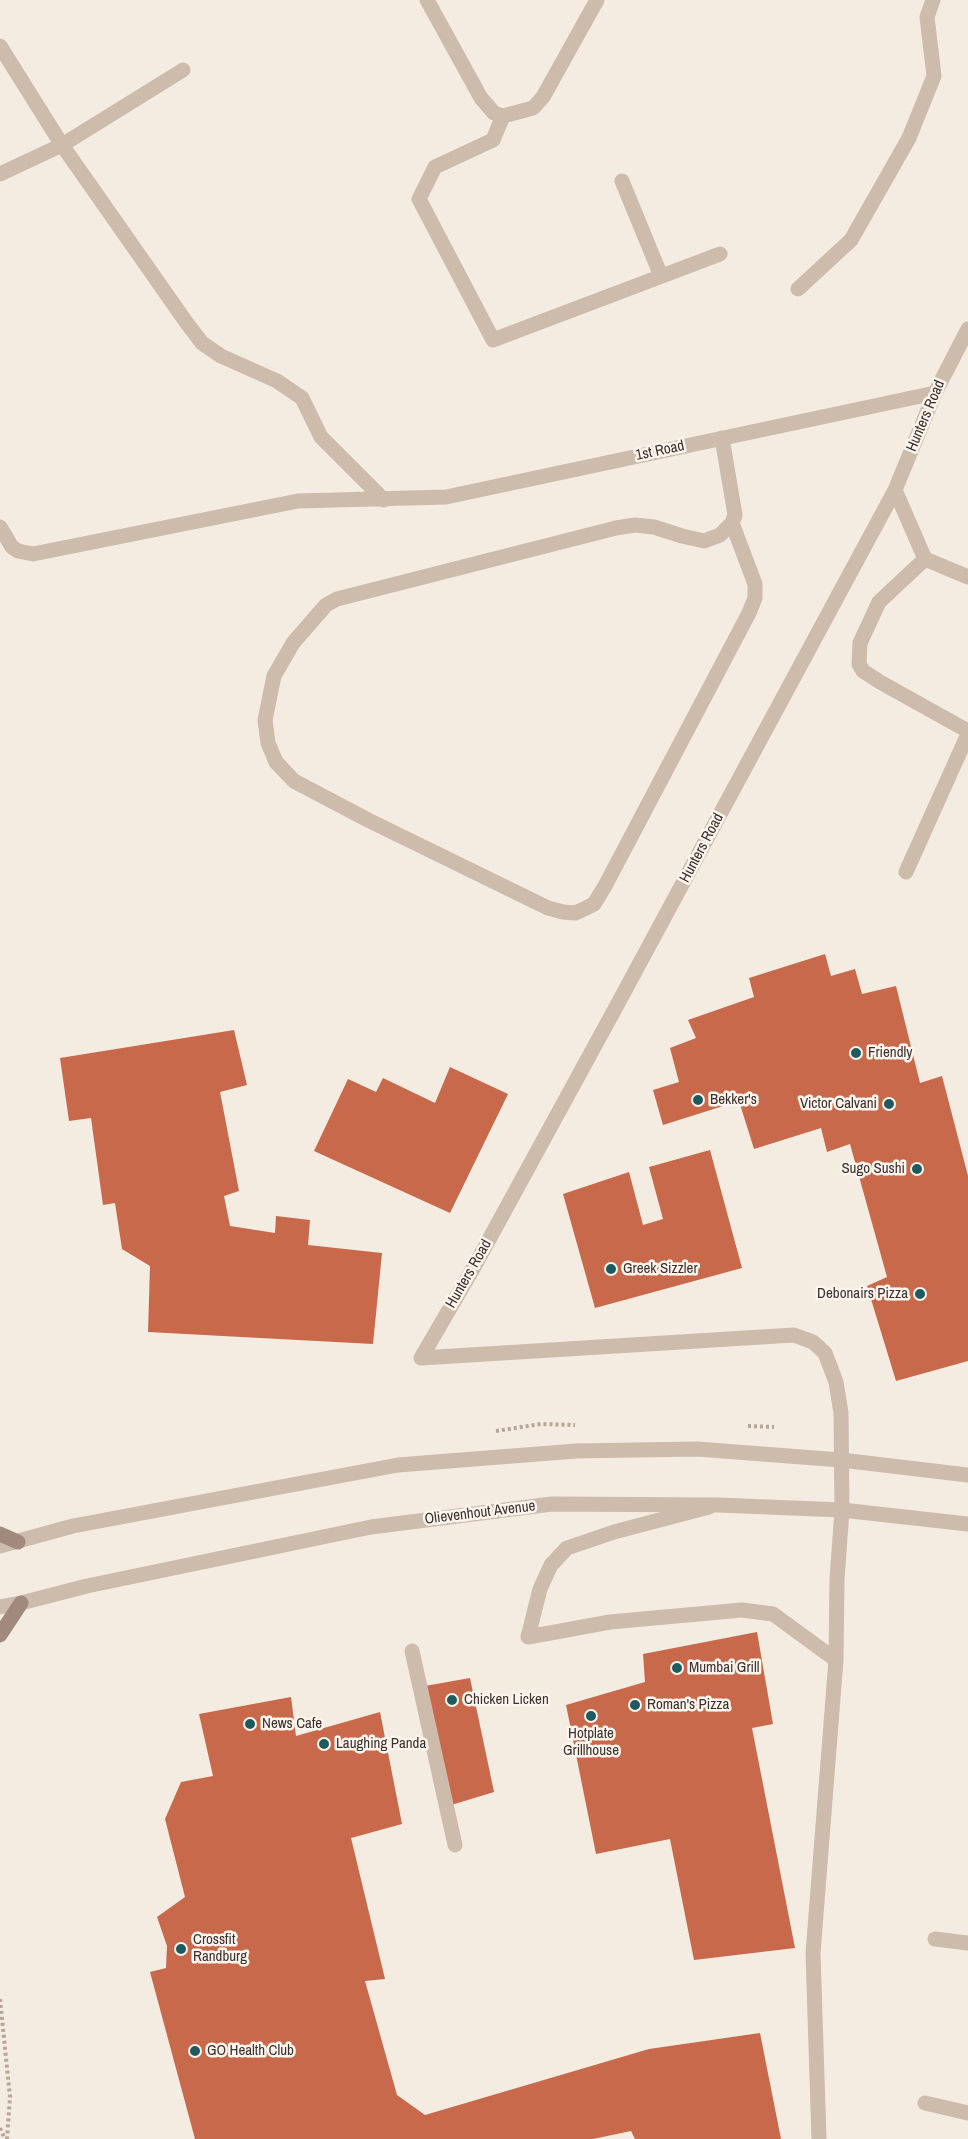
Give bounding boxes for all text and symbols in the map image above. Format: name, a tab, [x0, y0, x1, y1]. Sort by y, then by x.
street label: Hunters Road	[903, 378, 949, 454]
street label: 1st Road	[634, 437, 686, 465]
street label: Hunters Road	[676, 810, 728, 886]
place label: Friendly	[868, 1044, 912, 1062]
marker: Friendly	[849, 1046, 863, 1060]
place label: Bekker's	[710, 1091, 757, 1109]
marker: Bekker's	[691, 1093, 705, 1107]
place label: Victor Calvani	[800, 1095, 877, 1113]
marker: Victor Calvani	[882, 1097, 896, 1111]
place label: Sugo Sushi	[841, 1160, 905, 1178]
marker: Sugo Sushi	[910, 1162, 924, 1176]
street label: Hunters Road	[442, 1237, 496, 1311]
place label: Greek Sizzler	[623, 1260, 698, 1278]
marker: Greek Sizzler	[604, 1262, 618, 1276]
place label: Debonairs Pizza	[817, 1285, 908, 1303]
marker: Debonairs Pizza	[913, 1287, 927, 1301]
street label: Olievenhout Avenue	[424, 1497, 536, 1529]
place label: Mumbai Grill	[689, 1659, 759, 1677]
marker: Mumbai Grill	[670, 1661, 684, 1675]
place label: Chicken Licken	[464, 1691, 549, 1709]
marker: Chicken Licken	[445, 1693, 459, 1707]
place label: Roman's Pizza	[647, 1696, 729, 1714]
marker: Roman's Pizza	[628, 1698, 642, 1712]
marker: Hotplate Grillhouse	[584, 1709, 598, 1723]
place label: News Cafe	[262, 1715, 322, 1733]
marker: News Cafe	[243, 1717, 257, 1731]
place label: Hotplate Grillhouse	[563, 1725, 619, 1760]
place label: Laughing Panda	[336, 1735, 426, 1753]
marker: Laughing Panda	[317, 1737, 331, 1751]
place label: Crossfit Randburg	[193, 1931, 247, 1966]
marker: Crossfit Randburg	[174, 1942, 188, 1956]
place label: GO Health Club	[207, 2042, 294, 2060]
marker: GO Health Club	[188, 2044, 202, 2058]

